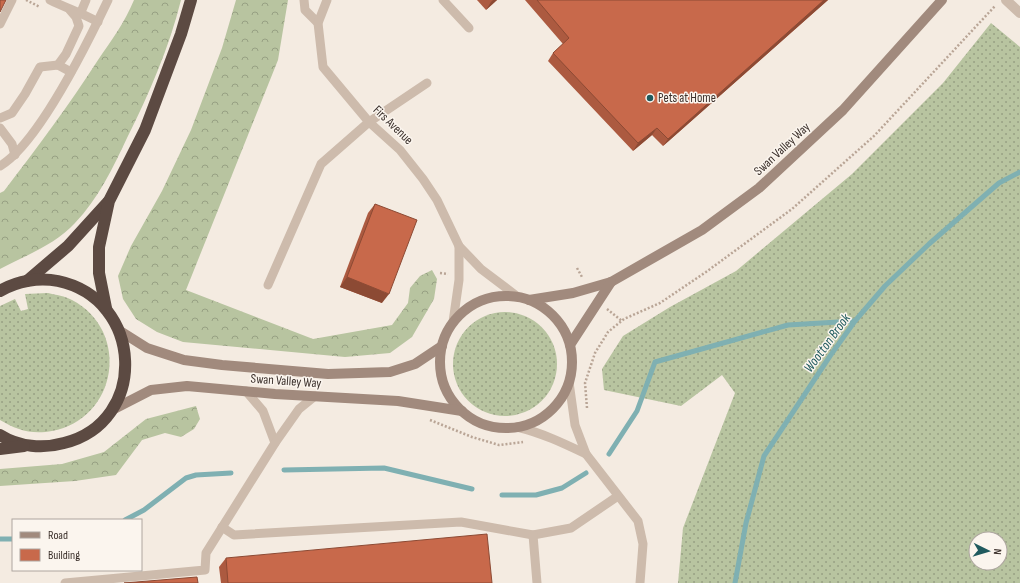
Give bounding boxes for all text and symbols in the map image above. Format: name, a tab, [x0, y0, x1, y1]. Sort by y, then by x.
place label: Pets at Home	[658, 90, 716, 106]
marker: Pets at Home	[645, 93, 655, 103]
street label: Firs Avenue	[370, 102, 416, 148]
street label: Swan Valley Way	[751, 119, 813, 179]
water label: Wootton Brook	[800, 310, 854, 376]
street label: Swan Valley Way	[250, 371, 322, 391]
legend	[12, 519, 142, 571]
text: Road	[48, 528, 68, 543]
north arrow	[968, 531, 1008, 571]
text: Building	[48, 548, 80, 563]
text: N	[991, 548, 1004, 555]

